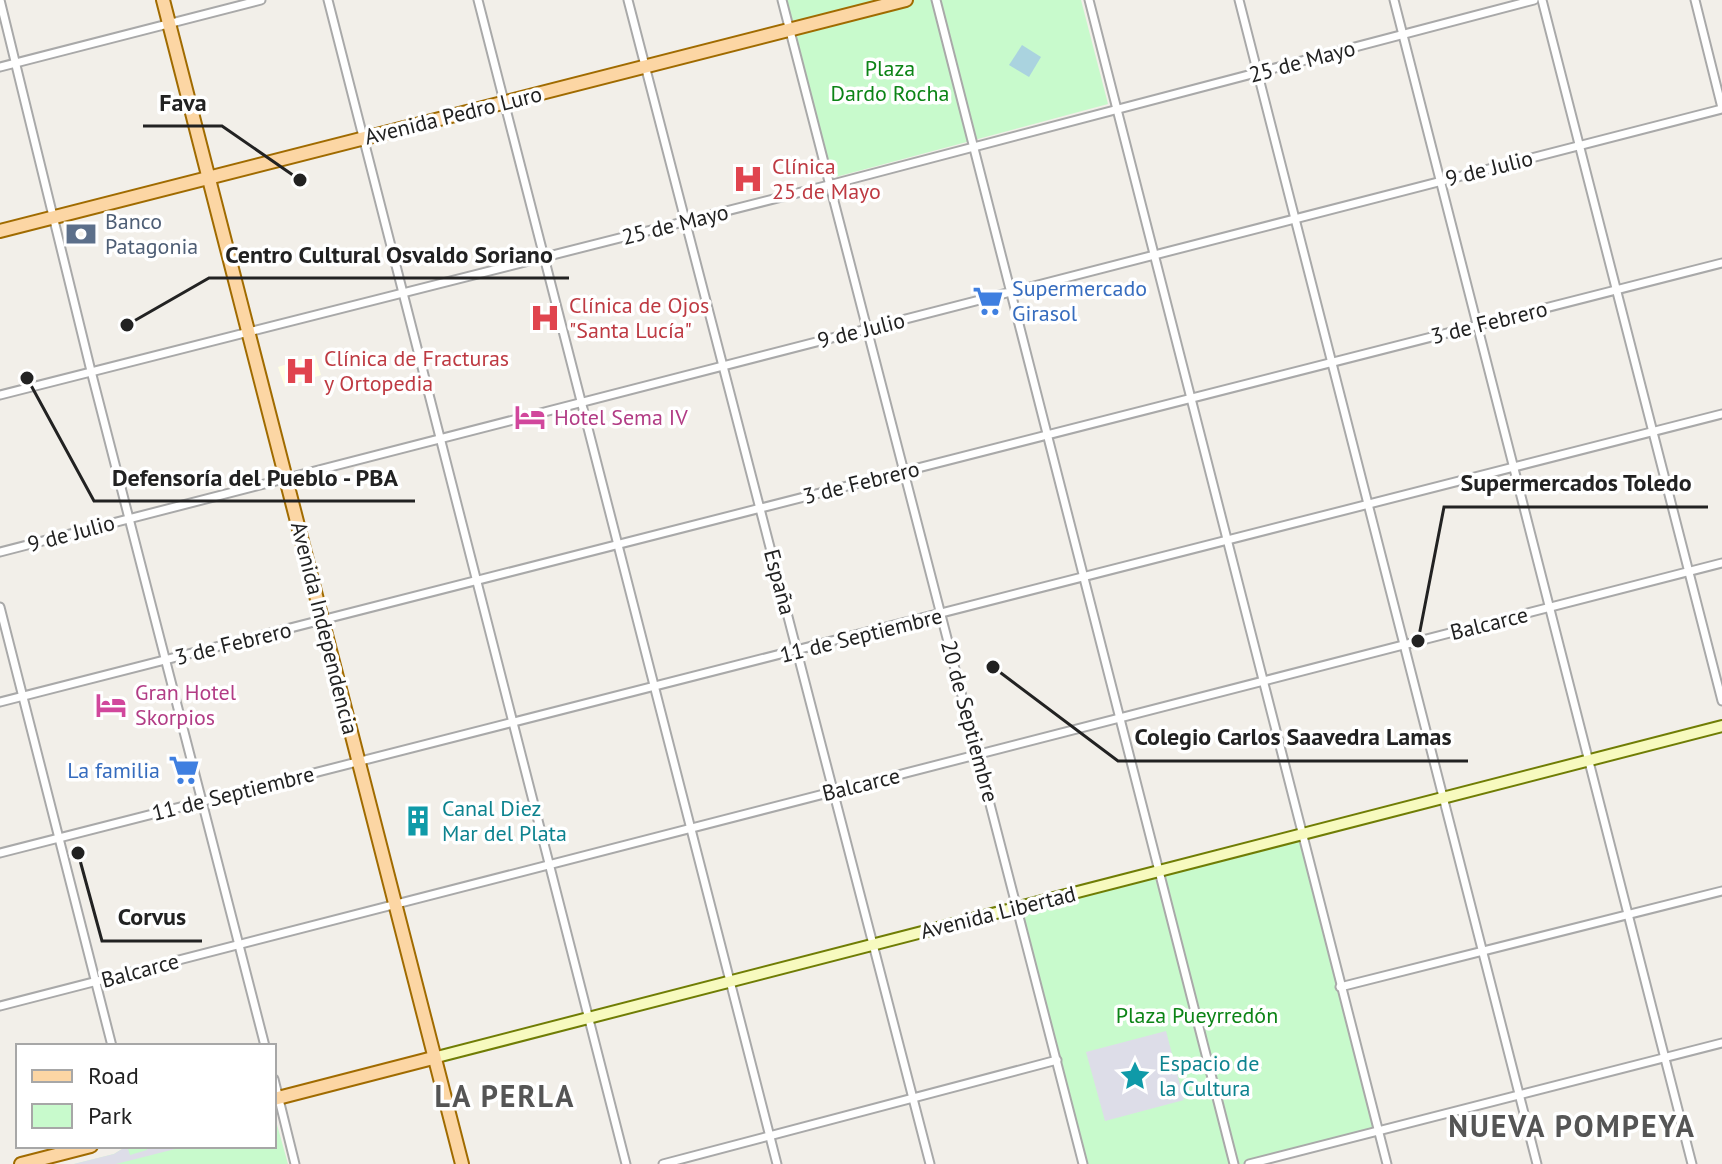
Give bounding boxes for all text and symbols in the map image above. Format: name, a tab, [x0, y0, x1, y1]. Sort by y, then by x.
street label: 25 de Mayo	[1246, 33, 1358, 89]
park label: Plaza Dardo Rocha	[831, 54, 949, 107]
callout: Fava	[143, 78, 222, 126]
street label: Avenida Pedro Luro	[361, 79, 545, 151]
text: Fava	[159, 87, 207, 118]
street label: 9 de Julio	[1442, 144, 1536, 192]
place label: Clínica 25 de Mayo	[772, 152, 881, 205]
hospital icon: Clínica 25 de Mayo	[731, 162, 765, 196]
street label: 25 de Mayo	[619, 197, 731, 251]
place label: Banco Patagonia	[105, 207, 198, 260]
bank icon: Banco Patagonia	[64, 217, 98, 251]
callout: Centro Cultural Osvaldo Soriano	[209, 230, 569, 278]
text: Centro Cultural Osvaldo Soriano	[225, 239, 553, 270]
place label: Supermercado Girasol	[1012, 274, 1147, 327]
supermarket icon: Supermercado Girasol	[971, 284, 1005, 318]
place label: Clínica de Ojos "Santa Lucía"	[569, 291, 709, 344]
street label: 3 de Febrero	[1428, 294, 1550, 350]
hospital icon: Clínica de Ojos "Santa Lucía"	[528, 301, 562, 335]
street label: 9 de Julio	[814, 306, 908, 354]
place label: Clínica de Fracturas y Ortopedia	[324, 344, 509, 397]
hospital icon: Clínica de Fracturas y Ortopedia	[283, 354, 317, 388]
hotel icon: Hotel Sema IV	[513, 400, 547, 434]
place label: Hotel Sema IV	[554, 403, 688, 431]
callout: Defensoría del Pueblo - PBA	[94, 453, 415, 501]
street label: 3 de Febrero	[800, 454, 922, 510]
callout: Supermercados Toledo	[1444, 459, 1708, 507]
text: Defensoría del Pueblo - PBA	[112, 462, 398, 493]
text: Supermercados Toledo	[1460, 467, 1692, 498]
street label: 9 de Julio	[24, 508, 118, 558]
street label: Avenida Independencia	[285, 519, 365, 737]
street label: España	[758, 546, 802, 618]
street label: Balcarce	[1447, 600, 1531, 646]
street label: 11 de Septiembre	[777, 601, 945, 669]
street label: 3 de Febrero	[172, 615, 294, 671]
street label: 20 de Septiembre	[935, 637, 1005, 805]
place label: Gran Hotel Skorpios	[135, 678, 237, 731]
hotel icon: Gran Hotel Skorpios	[94, 688, 128, 722]
callout: Colegio Carlos Saavedra Lamas	[1118, 713, 1468, 761]
text: Colegio Carlos Saavedra Lamas	[1134, 721, 1452, 752]
supermarket icon: La familia	[167, 753, 201, 787]
place label: La familia	[67, 756, 160, 784]
street label: 11 de Septiembre	[149, 759, 317, 827]
street label: Balcarce	[819, 761, 903, 807]
place label: Canal Diez Mar del Plata	[442, 794, 567, 847]
building icon: Canal Diez Mar del Plata	[401, 804, 435, 838]
street label: Avenida Libertad	[918, 879, 1078, 945]
callout: Corvus	[102, 893, 202, 941]
text: Corvus	[118, 901, 186, 932]
street label: Balcarce	[98, 946, 182, 994]
park label: Plaza Pueyrredón	[1116, 1001, 1278, 1029]
legend	[16, 1044, 276, 1148]
place label: Espacio de la Cultura	[1159, 1049, 1259, 1102]
place icon: Espacio de la Cultura	[1118, 1059, 1152, 1093]
text: Road	[88, 1060, 139, 1091]
district label: LA PERLA	[434, 1076, 576, 1115]
text: Park	[88, 1100, 133, 1131]
district label: NUEVA POMPEYA	[1448, 1106, 1696, 1145]

